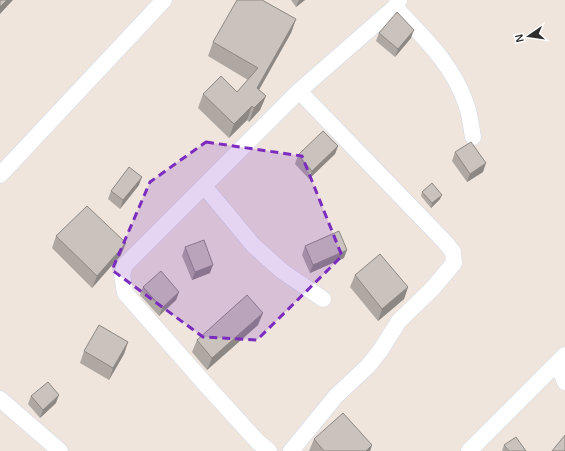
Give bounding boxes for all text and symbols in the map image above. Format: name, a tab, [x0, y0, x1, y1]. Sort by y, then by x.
north arrow	[509, 16, 549, 56]
text: N	[513, 33, 526, 43]

